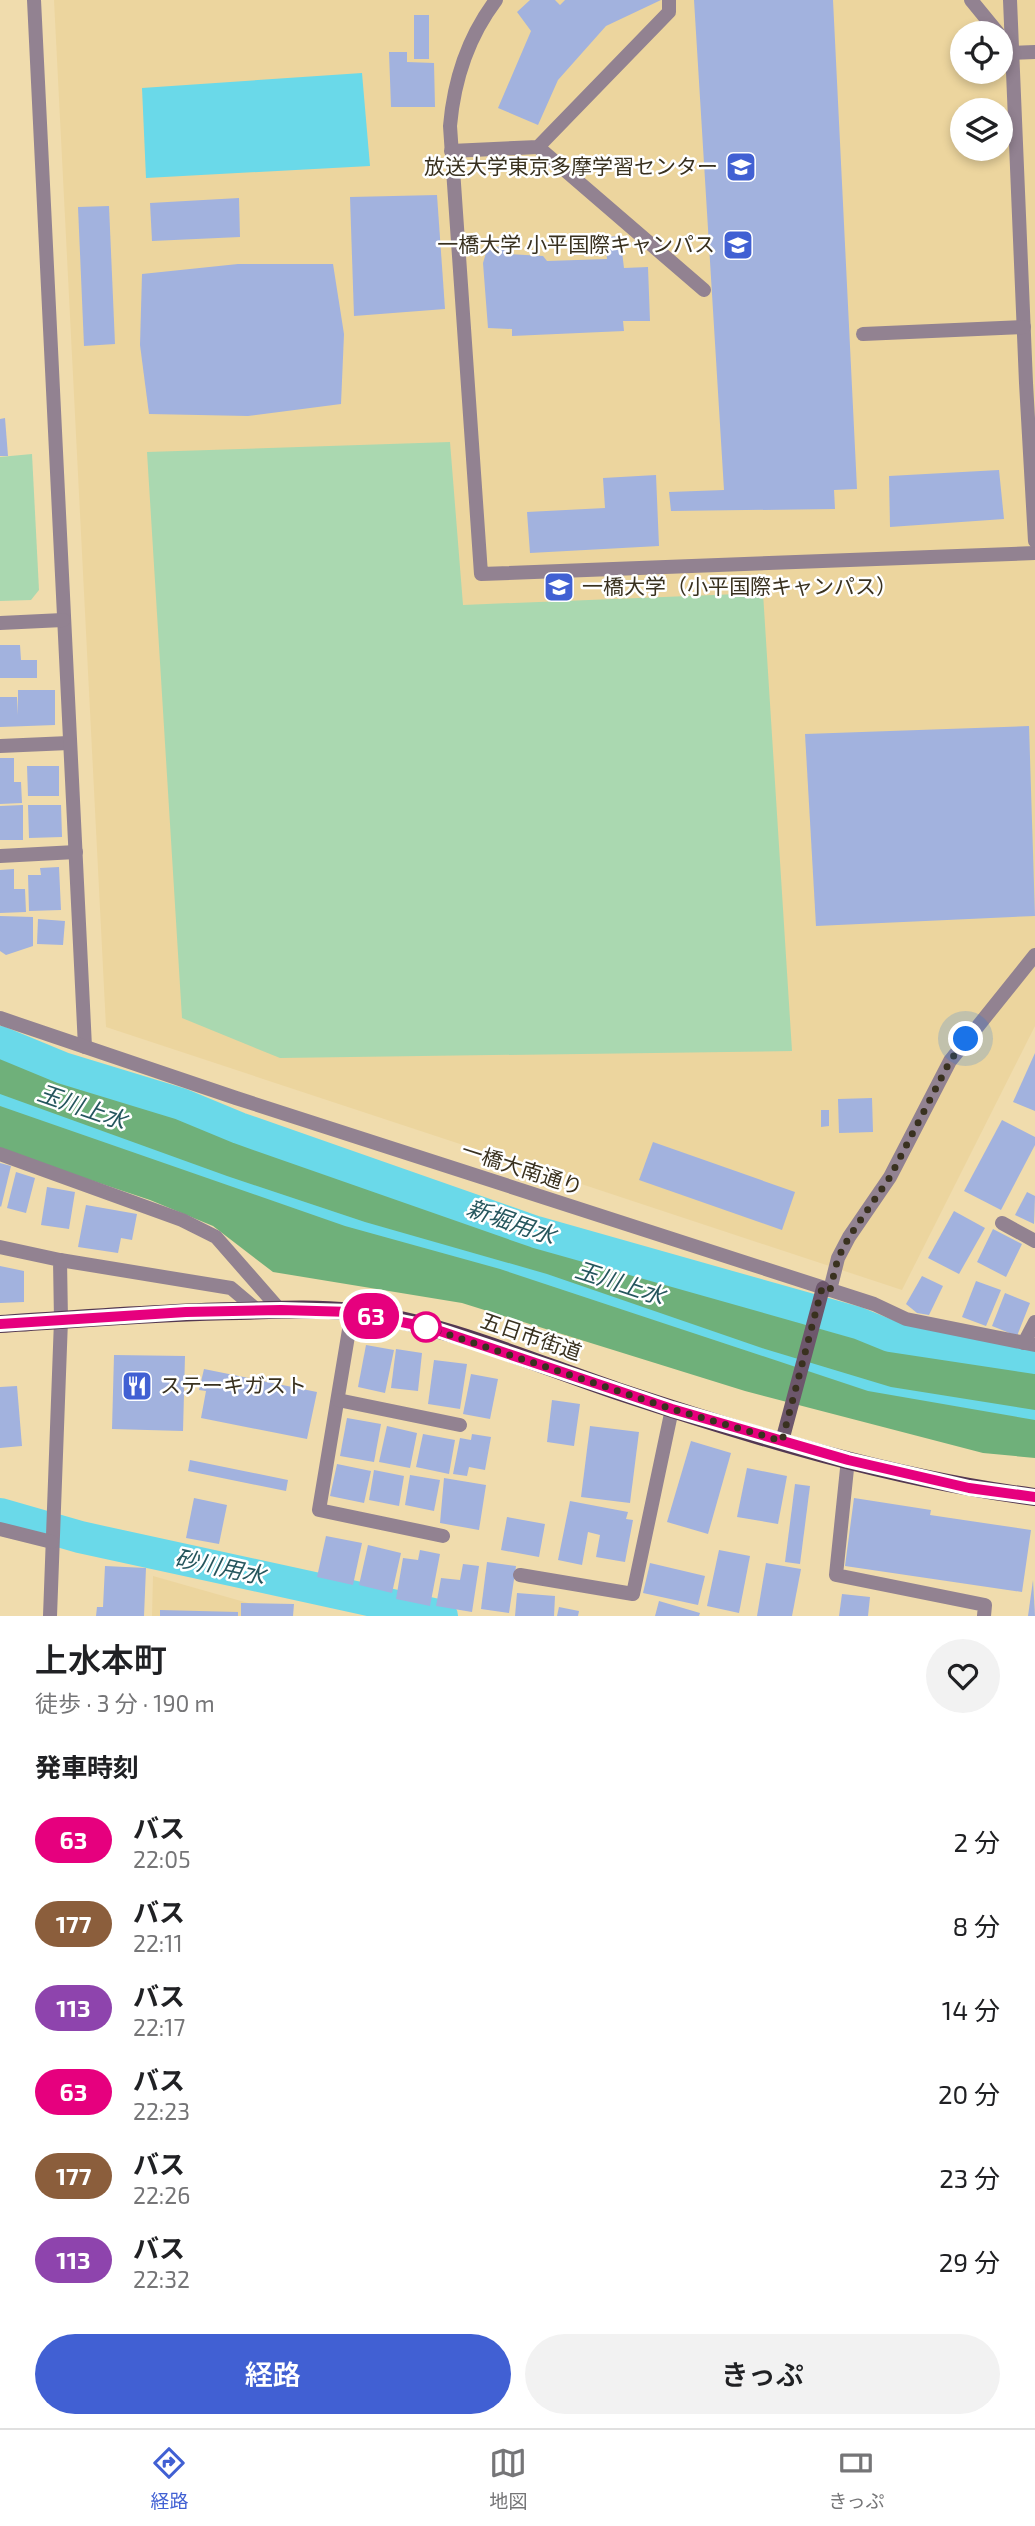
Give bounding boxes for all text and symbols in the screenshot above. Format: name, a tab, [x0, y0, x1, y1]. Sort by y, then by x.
map controls	[950, 21, 1013, 161]
button: locate	[950, 21, 1013, 84]
button: layers	[950, 98, 1013, 161]
school or university icon: 放送大学東京多摩学習センター	[724, 150, 758, 184]
place label: 放送大学東京多摩学習センター	[424, 153, 718, 178]
school or university icon: 一橋大学 小平国際キャンパス	[721, 228, 755, 262]
place label: 一橋大学 小平国際キャンパス	[437, 231, 715, 256]
school or university icon: 一橋大学（小平国際キャンパス）	[542, 570, 576, 604]
place label: 一橋大学（小平国際キャンパス）	[582, 573, 897, 598]
your location	[948, 1021, 983, 1056]
water label: 玉川上水	[34, 1078, 133, 1135]
street label: 一橋大南通り	[459, 1136, 586, 1199]
water label: 新堀用水	[463, 1193, 562, 1250]
water label: 玉川上水	[572, 1255, 671, 1311]
line badge: 63	[340, 1293, 402, 1339]
text: 63	[357, 1301, 385, 1330]
street label: 五日市街道	[478, 1307, 585, 1364]
unlabelled marker	[411, 1312, 441, 1342]
restaurant icon: ステーキガスト	[120, 1369, 154, 1403]
place label: ステーキガスト	[160, 1372, 307, 1397]
water label: 砂川用水	[172, 1543, 271, 1590]
text: 上水本町	[35, 1639, 167, 1679]
button: heart	[926, 1639, 1000, 1713]
text: 徒歩 · 3 分 · 190 m	[35, 1689, 215, 1717]
text: 発車時刻	[35, 1751, 139, 1782]
text: バス	[133, 1812, 185, 1843]
text: 63	[60, 1825, 87, 1854]
text: 2 分	[954, 1826, 1000, 1857]
text: 22:05	[133, 1845, 190, 1873]
text: バス	[133, 1896, 185, 1927]
text: 177	[56, 1909, 91, 1938]
text: 8 分	[952, 1910, 1000, 1941]
text: 22:11	[133, 1929, 183, 1957]
text: バス	[133, 1980, 185, 2011]
text: 113	[56, 1993, 91, 2022]
text: 14 分	[942, 1994, 1000, 2025]
text: 22:17	[133, 2013, 185, 2041]
text: バス	[133, 2064, 185, 2095]
text: 63	[60, 2077, 87, 2106]
text: 20 分	[938, 2078, 1000, 2109]
text: 22:23	[133, 2097, 190, 2125]
text: バス	[133, 2148, 185, 2179]
text: 177	[56, 2161, 91, 2190]
text: 23 分	[939, 2162, 1000, 2193]
text: 22:26	[133, 2181, 190, 2209]
text: バス	[133, 2232, 185, 2263]
text: 113	[56, 2245, 91, 2274]
text: 29 分	[939, 2246, 1000, 2277]
text: 22:32	[133, 2265, 190, 2293]
button: 経路	[35, 2334, 511, 2414]
button: きっぷ	[525, 2334, 1000, 2414]
tab: 経路	[150, 2444, 188, 2513]
tab: 地図	[489, 2444, 527, 2513]
tab: きっぷ	[828, 2444, 885, 2513]

